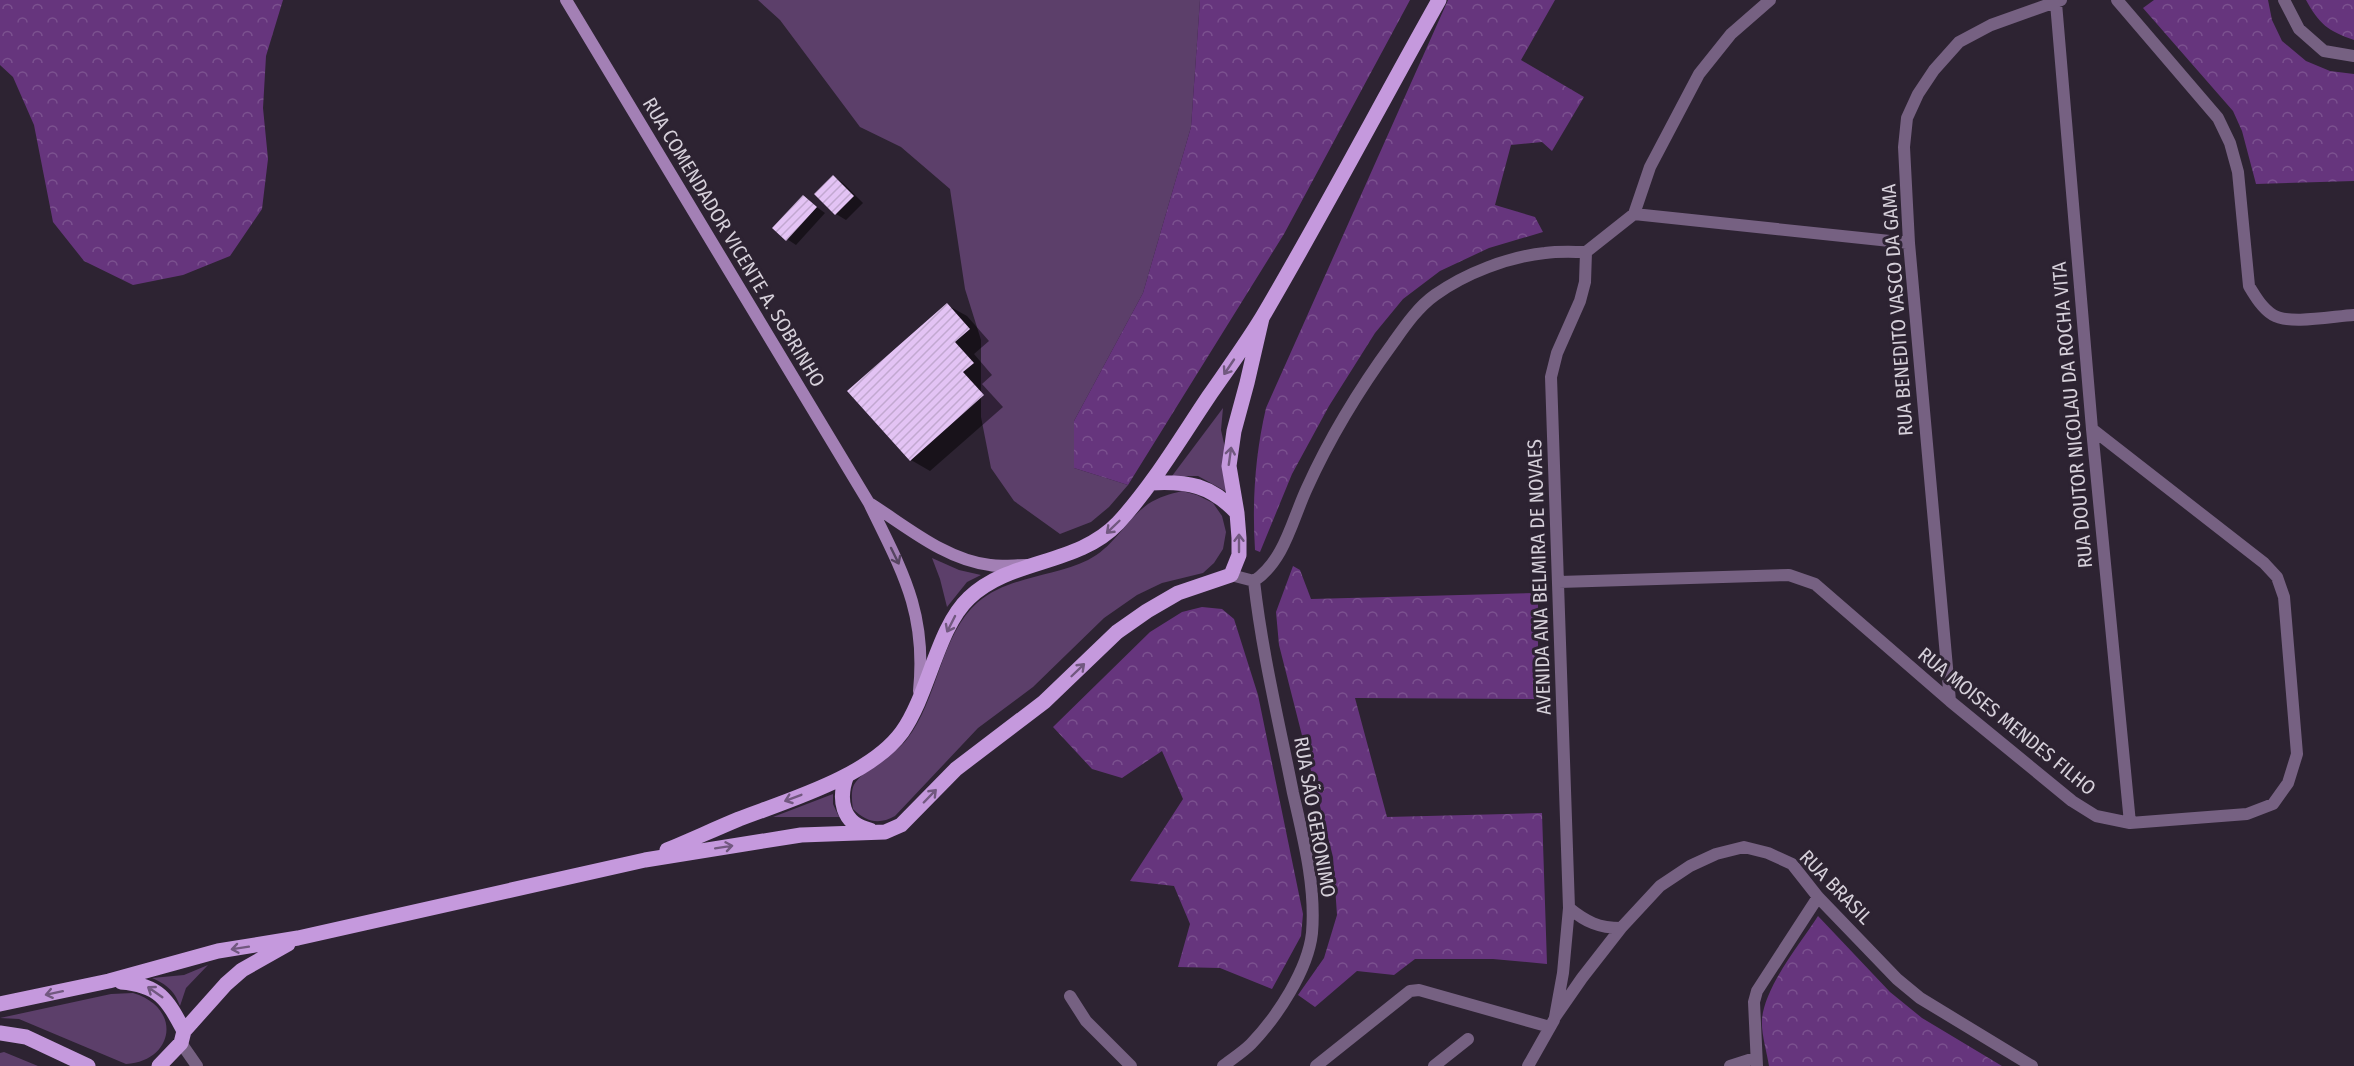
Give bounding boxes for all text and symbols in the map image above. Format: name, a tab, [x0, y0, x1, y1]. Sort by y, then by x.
street label: RUA COMENDADOR VICENTE A. SOBRINHO	[638, 93, 830, 391]
street label: RUA BENEDITO VASCO DA GAMA	[1876, 183, 1918, 437]
street label: RUA DOUTOR NICOLAU DA ROCHA VITA	[2047, 260, 2097, 569]
one-way arrow	[1223, 358, 1235, 374]
street label: AVENIDA ANA BELMIRA DE NOVAES	[1522, 439, 1556, 715]
one-way arrow	[1225, 446, 1236, 466]
one-way arrow	[1106, 520, 1121, 534]
one-way arrow	[1233, 534, 1244, 554]
one-way arrow	[889, 547, 901, 565]
one-way arrow	[945, 614, 956, 632]
street label: RUA MOISES MENDES FILHO	[1913, 642, 2101, 800]
one-way arrow	[1070, 663, 1085, 677]
street label: RUA SÃO GERONIMO	[1289, 735, 1341, 899]
one-way arrow	[922, 789, 937, 804]
one-way arrow	[785, 794, 803, 805]
one-way arrow	[713, 841, 733, 852]
street label: RUA BRASIL	[1795, 845, 1877, 929]
one-way arrow	[231, 942, 251, 953]
one-way arrow	[147, 986, 164, 999]
one-way arrow	[45, 987, 64, 999]

